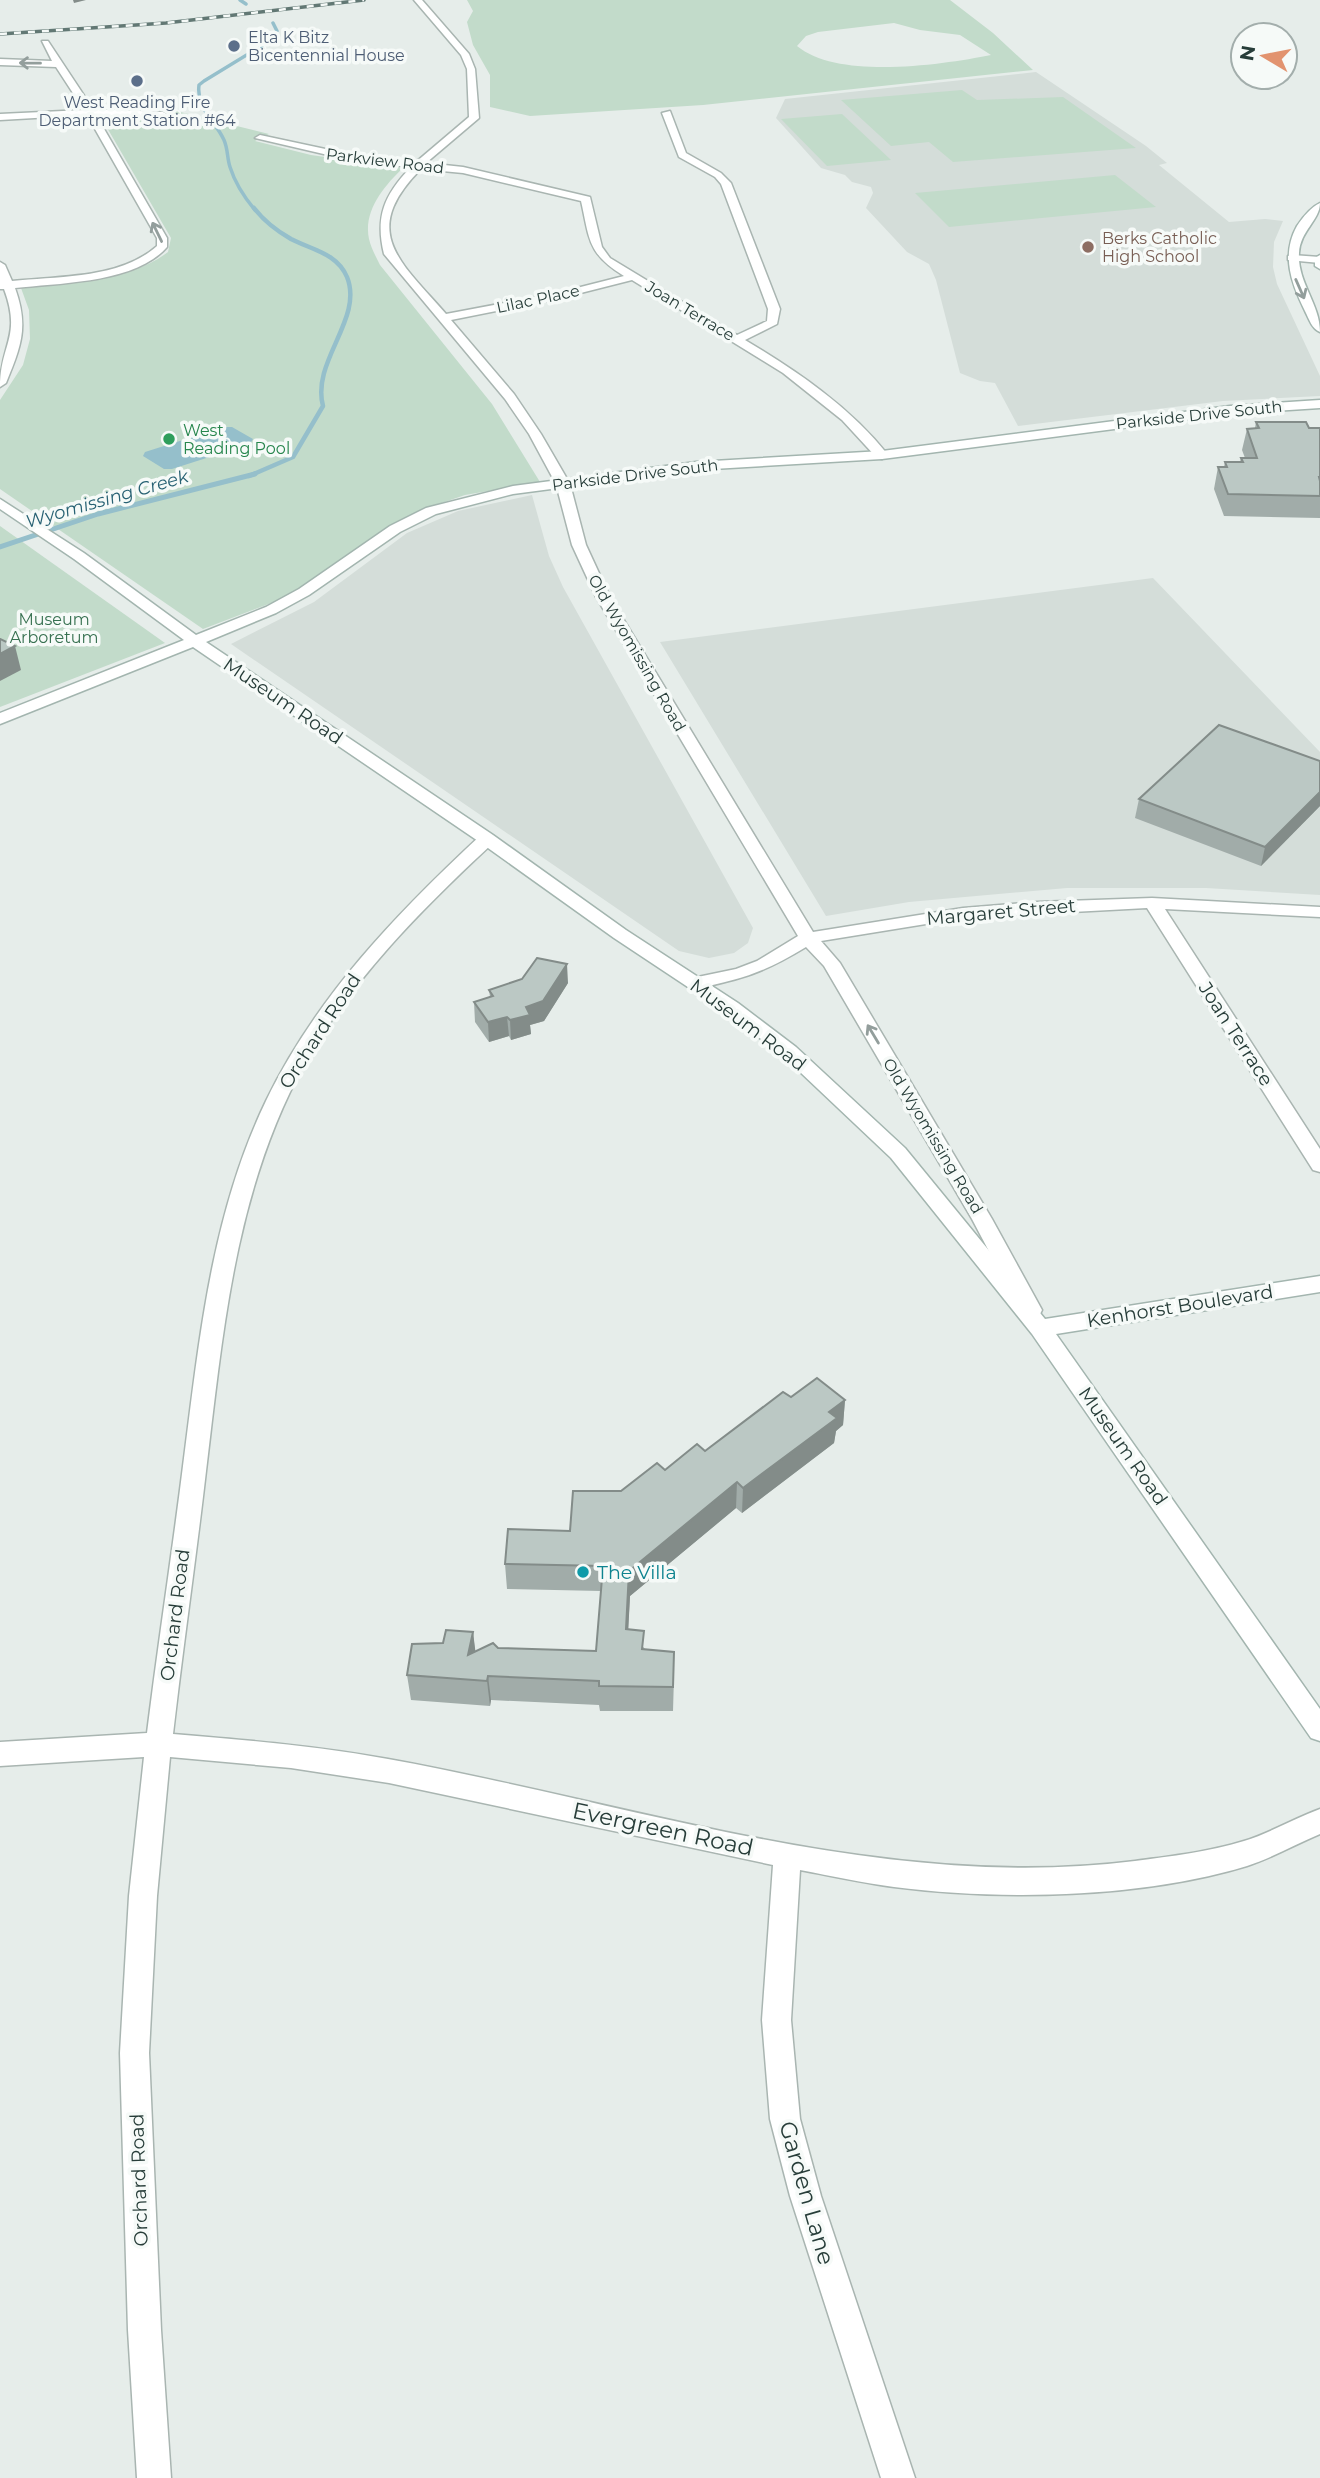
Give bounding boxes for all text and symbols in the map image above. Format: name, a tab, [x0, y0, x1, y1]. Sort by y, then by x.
north arrow	[1229, 21, 1299, 91]
place label: Elta K Bitz Bicentennial House	[248, 28, 405, 65]
marker: Elta K Bitz Bicentennial House	[226, 38, 242, 54]
text: N	[1235, 44, 1260, 63]
one-way arrow	[18, 56, 41, 70]
marker: West Reading Fire Department Station #64	[129, 73, 145, 89]
place label: West Reading Fire Department Station #64	[38, 93, 236, 130]
street label: Parkview Road	[325, 144, 445, 178]
one-way arrow	[150, 222, 164, 243]
place label: Berks Catholic High School	[1102, 229, 1217, 266]
marker: Berks Catholic High School	[1080, 239, 1096, 255]
street label: Joan Terrace	[641, 276, 738, 345]
one-way arrow	[1294, 277, 1307, 299]
street label: Lilac Place	[495, 281, 581, 317]
street label: Parkside Drive South	[1115, 397, 1283, 433]
place label: West Reading Pool	[183, 421, 290, 458]
marker: West Reading Pool	[161, 431, 177, 447]
street label: Parkside Drive South	[551, 455, 719, 495]
water label: Wyomissing Creek	[23, 465, 192, 533]
street label: Old Wyomissing Road	[584, 571, 690, 735]
park label: Museum Arboretum	[10, 610, 98, 647]
street label: Museum Road	[219, 653, 347, 749]
street label: Margaret Street	[925, 894, 1077, 930]
street label: Orchard Road	[274, 969, 366, 1093]
street label: Museum Road	[685, 974, 811, 1076]
street label: Joan Terrace	[1193, 977, 1278, 1090]
one-way arrow	[866, 1025, 880, 1045]
street label: Old Wyomissing Road	[879, 1055, 987, 1217]
street label: Kenhorst Boulevard	[1085, 1280, 1275, 1332]
street label: Museum Road	[1074, 1382, 1172, 1510]
street label: Orchard Road	[155, 1548, 195, 1682]
place label: The Villa	[597, 1561, 677, 1584]
marker: The Villa	[575, 1564, 591, 1580]
street label: Evergreen Road	[570, 1796, 756, 1862]
street label: Orchard Road	[125, 2113, 153, 2247]
street label: Garden Lane	[773, 2118, 841, 2268]

